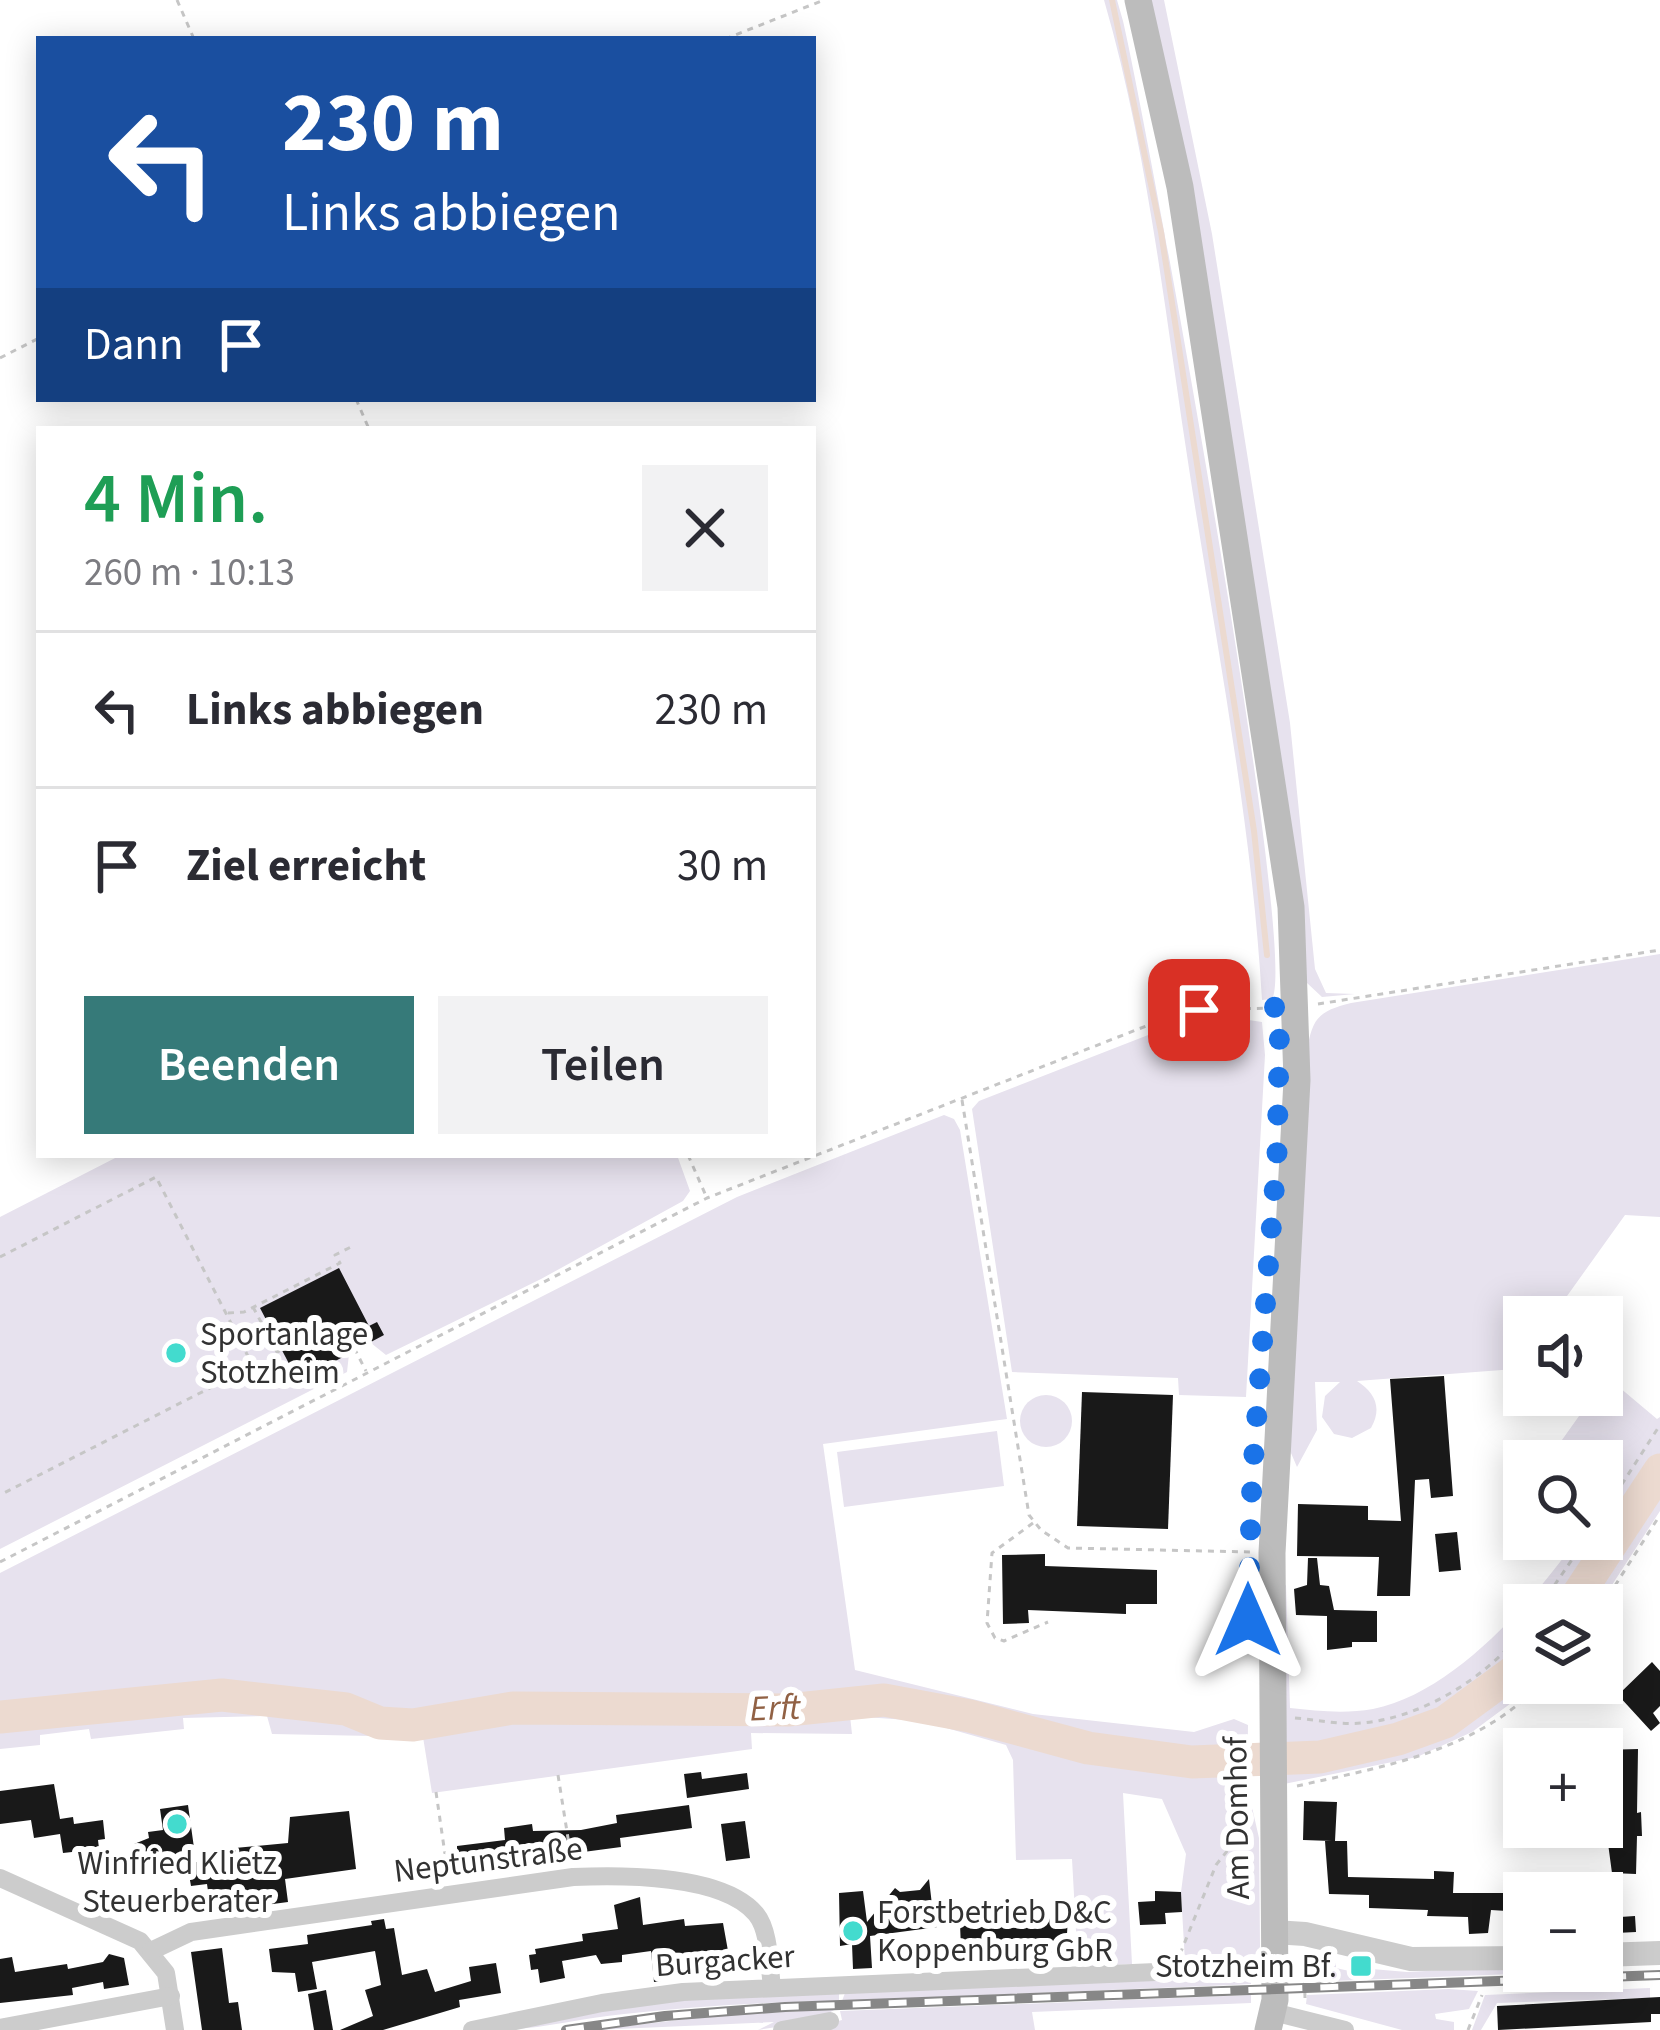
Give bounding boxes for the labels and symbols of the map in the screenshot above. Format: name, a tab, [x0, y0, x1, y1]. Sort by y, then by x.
pin	[1148, 959, 1250, 1061]
place label: Sportanlage Stotzheim	[200, 1311, 368, 1396]
marker: Sportanlage Stotzheim	[163, 1340, 189, 1366]
position arrow	[1185, 1557, 1311, 1683]
water label: Erft	[749, 1682, 802, 1734]
street label: Am Domhof	[1212, 1735, 1262, 1900]
marker: Winfried Klietz Steuerberater	[164, 1811, 190, 1837]
street label: Neptunstraße	[391, 1825, 585, 1895]
place label: Winfried Klietz Steuerberater	[77, 1840, 277, 1925]
place label: Forstbetrieb D&C Koppenburg GbR	[877, 1889, 1113, 1974]
marker: Forstbetrieb D&C Koppenburg GbR	[840, 1918, 866, 1944]
street label: Burgacker	[654, 1933, 797, 1989]
place label: Stotzheim Bf.	[1155, 1943, 1337, 1990]
marker: Stotzheim Bf.	[1348, 1953, 1374, 1979]

